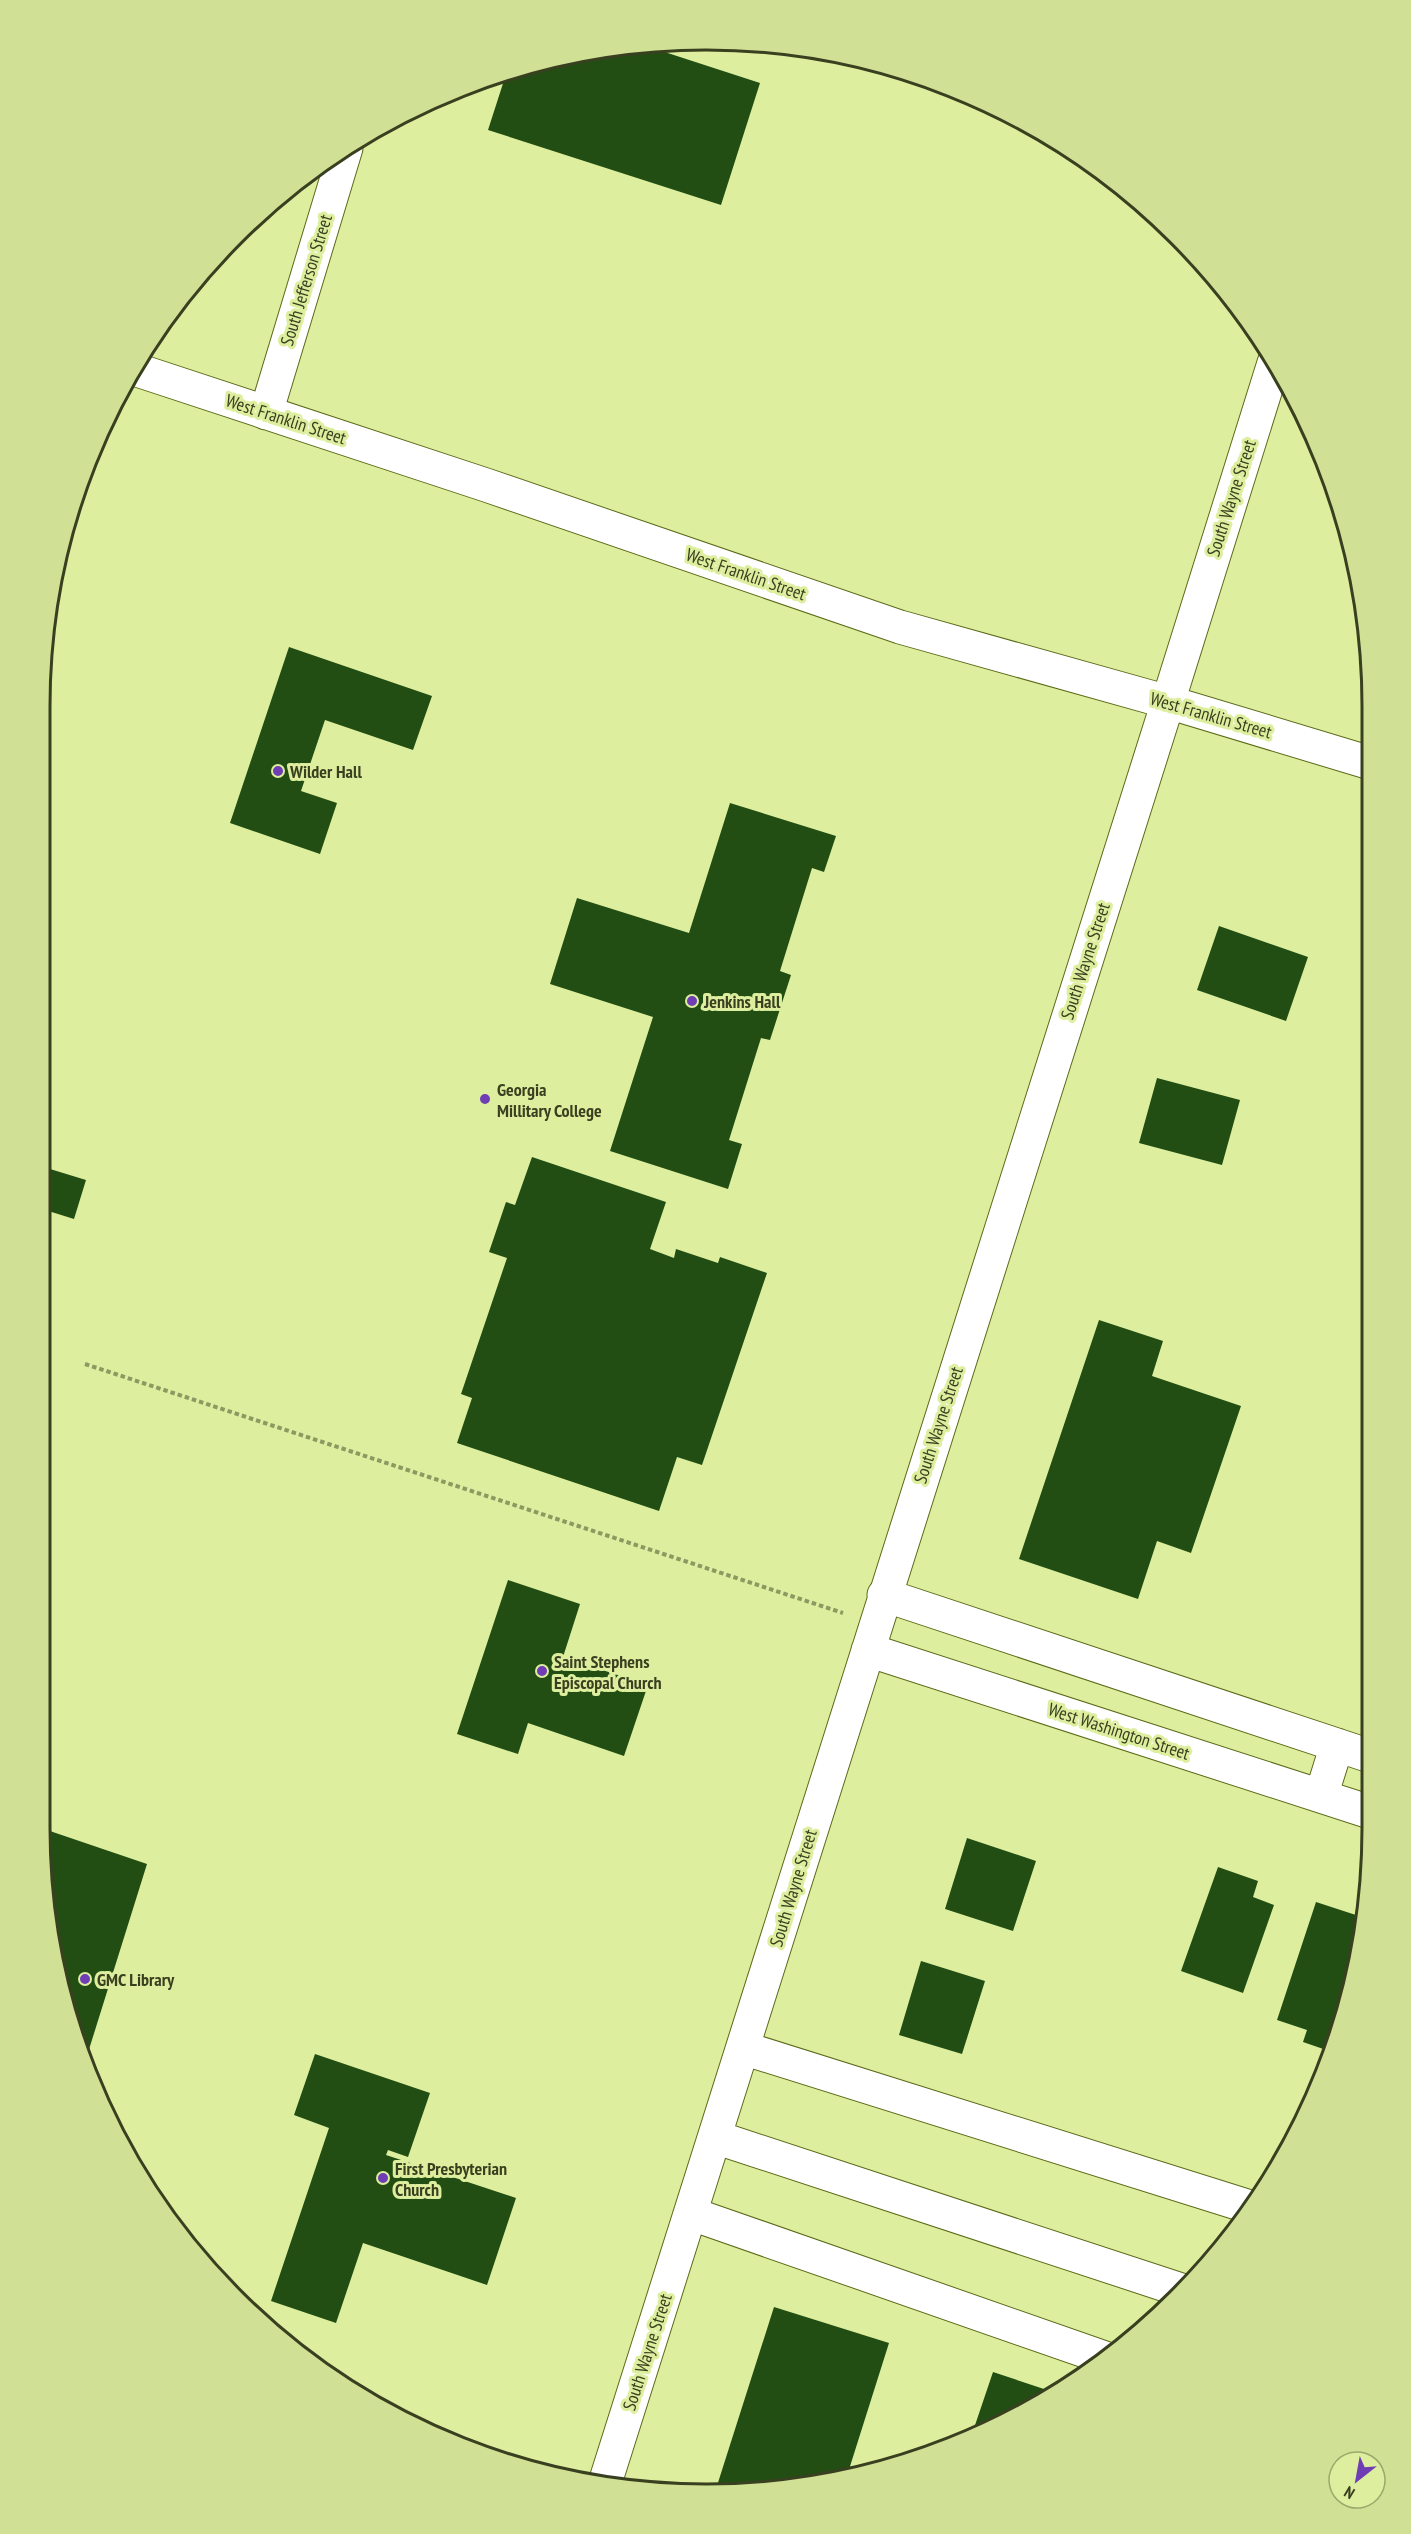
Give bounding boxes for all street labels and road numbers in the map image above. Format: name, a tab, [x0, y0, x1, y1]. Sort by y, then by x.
street label: South Jefferson Street	[275, 212, 337, 348]
street label: West Franklin Street	[223, 389, 349, 449]
street label: South Wayne Street	[1201, 437, 1261, 559]
street label: West Franklin Street	[683, 543, 809, 605]
street label: West Franklin Street	[1148, 687, 1274, 743]
street label: South Wayne Street	[1055, 900, 1115, 1022]
street label: South Wayne Street	[908, 1364, 968, 1486]
street label: West Washington Street	[1045, 1697, 1193, 1765]
street label: South Wayne Street	[764, 1826, 822, 1949]
street label: South Wayne Street	[617, 2291, 677, 2413]

